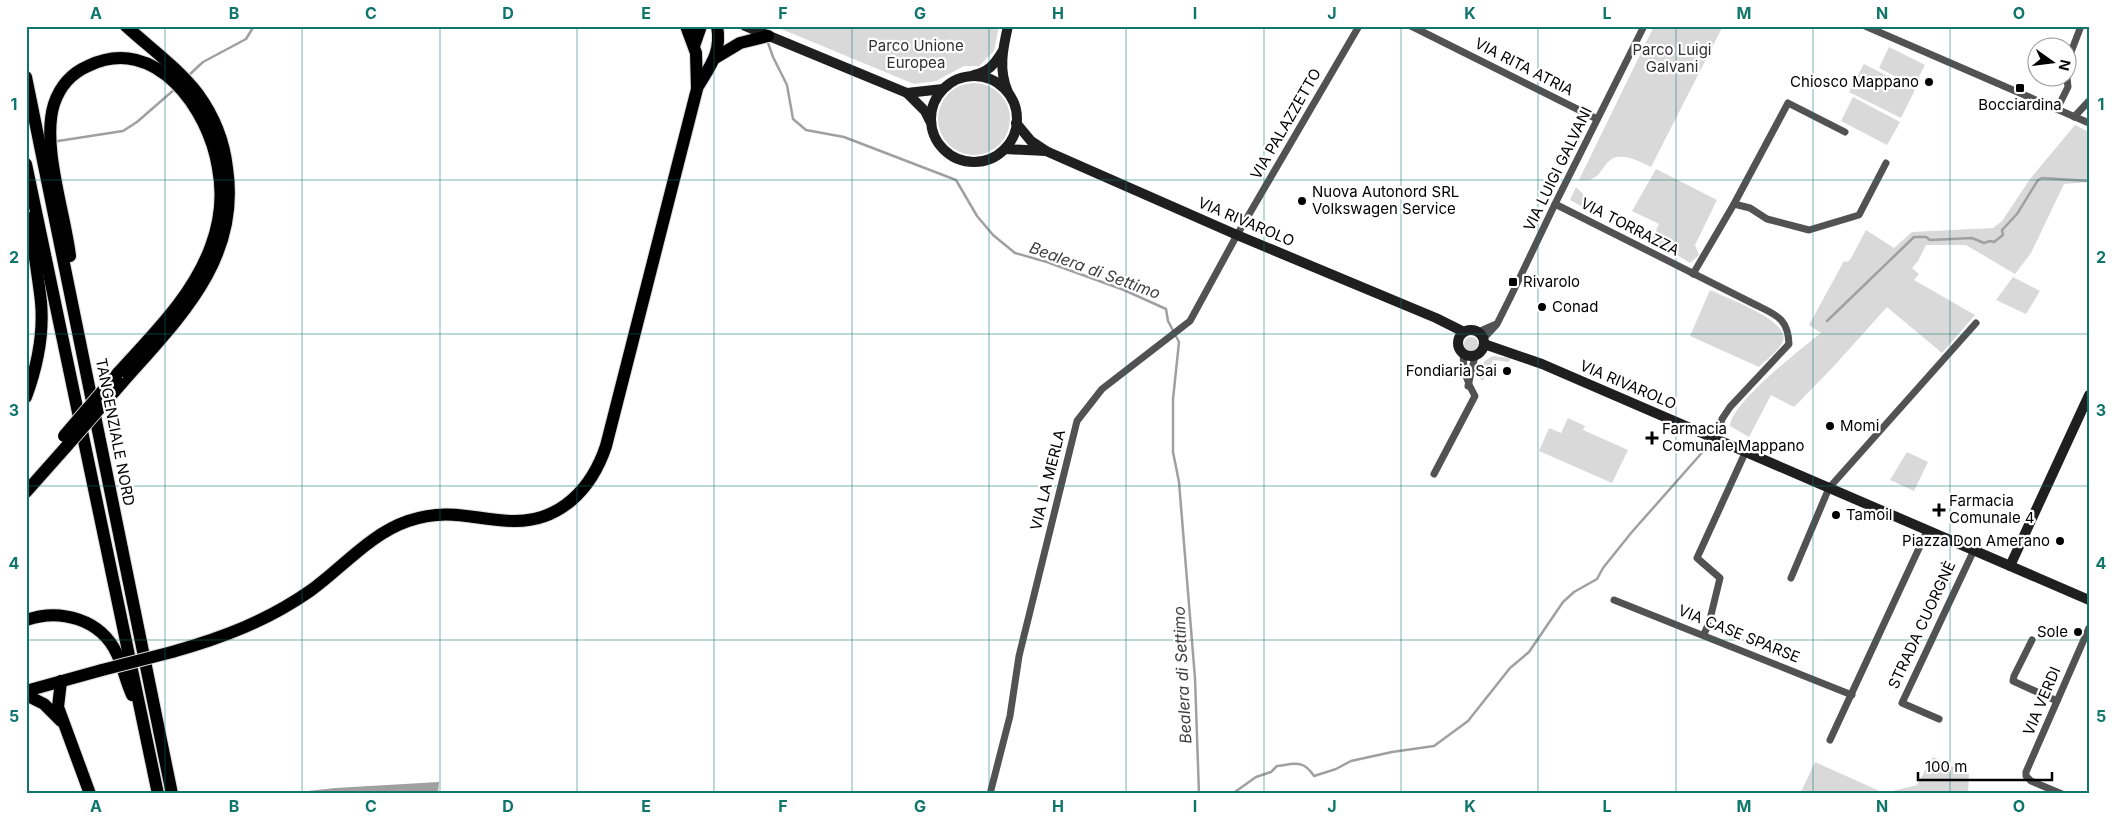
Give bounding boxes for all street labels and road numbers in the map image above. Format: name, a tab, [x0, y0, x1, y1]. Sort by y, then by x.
street label: VIA RITA ATRIA	[1472, 33, 1577, 100]
street label: VIA PALAZZETTO	[1246, 65, 1325, 183]
street label: VIA LUIGI GALVANI	[1519, 104, 1596, 234]
street label: VIA RIVAROLO	[1195, 193, 1297, 250]
street label: VIA TORRAZZA	[1578, 193, 1683, 260]
street label: TANGENZIALE NORD	[92, 356, 139, 508]
street label: VIA RIVAROLO	[1577, 356, 1679, 413]
street label: VIA LA MERLA	[1026, 428, 1069, 532]
street label: STRADA CUORGNÈ	[1884, 558, 1960, 692]
street label: VIA CASE SPARSE	[1676, 600, 1803, 667]
street label: VIA VERDI	[2019, 664, 2065, 738]

